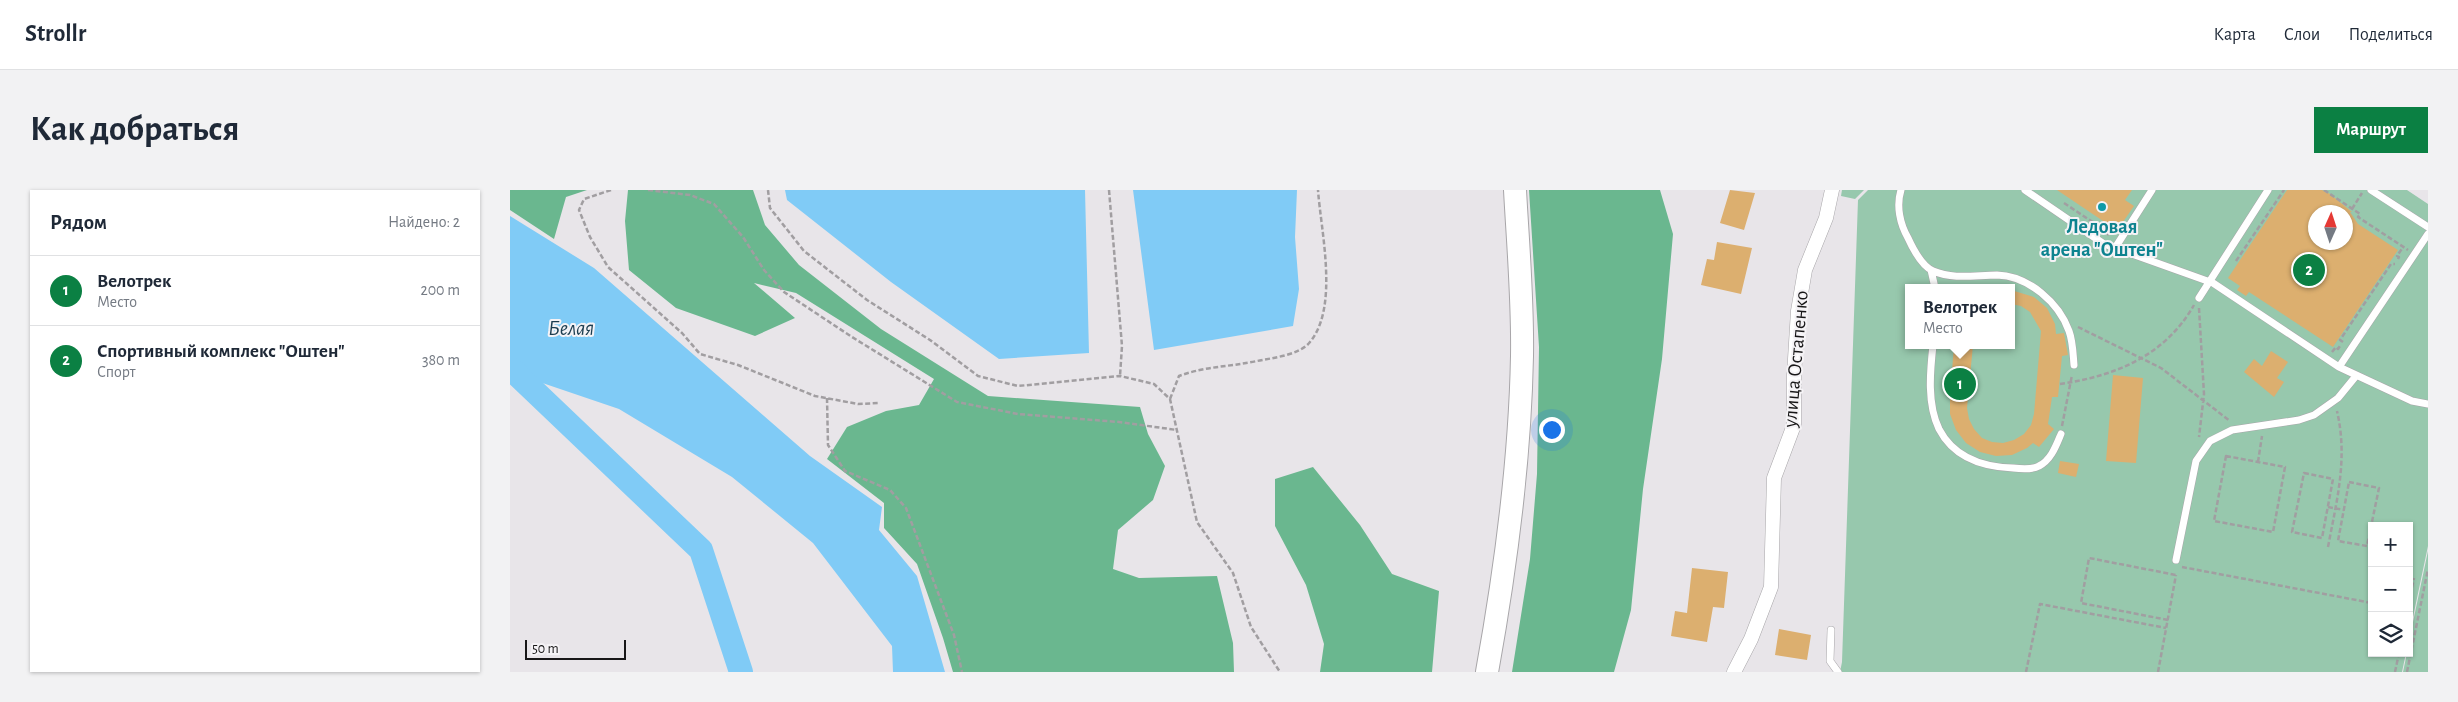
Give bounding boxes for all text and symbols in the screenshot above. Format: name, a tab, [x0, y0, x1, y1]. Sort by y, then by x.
text: Strollr	[25, 22, 86, 46]
text: Карта	[2214, 26, 2256, 44]
text: Слои	[2284, 26, 2320, 44]
text: Поделиться	[2348, 26, 2433, 44]
button: Маршрут	[2314, 107, 2428, 153]
text: Как добраться	[30, 112, 239, 147]
marker: Ледовая арена "Оштен"	[2096, 201, 2108, 213]
north arrow	[2308, 205, 2353, 250]
text: Рядом	[50, 212, 107, 233]
text: Найдено: 2	[388, 214, 460, 230]
place label: Ледовая арена "Оштен"	[2041, 217, 2163, 260]
pin: 2	[2293, 251, 2325, 289]
text: Велотрек	[97, 272, 171, 291]
text: 1	[63, 282, 69, 298]
text: 200 m	[420, 282, 460, 298]
popup	[1905, 284, 2015, 349]
street label: улица Остапенко	[1780, 290, 1812, 429]
text: Место	[97, 294, 137, 310]
text: Велотрек	[1923, 298, 1997, 317]
water label: Белая	[548, 318, 594, 339]
text: Место	[1923, 320, 1963, 336]
text: Спортивный комплекс "Оштен"	[97, 342, 345, 361]
text: 2	[62, 352, 70, 368]
text: 380 m	[422, 352, 460, 368]
text: Спорт	[97, 364, 136, 380]
pin: 1	[1944, 365, 1976, 403]
your location	[1539, 417, 1565, 443]
map controls	[2368, 522, 2413, 657]
button: +	[2368, 522, 2413, 567]
button: −	[2368, 567, 2413, 612]
button: layers	[2368, 612, 2413, 657]
scale bar	[525, 637, 626, 660]
text: 50 m	[532, 642, 559, 656]

